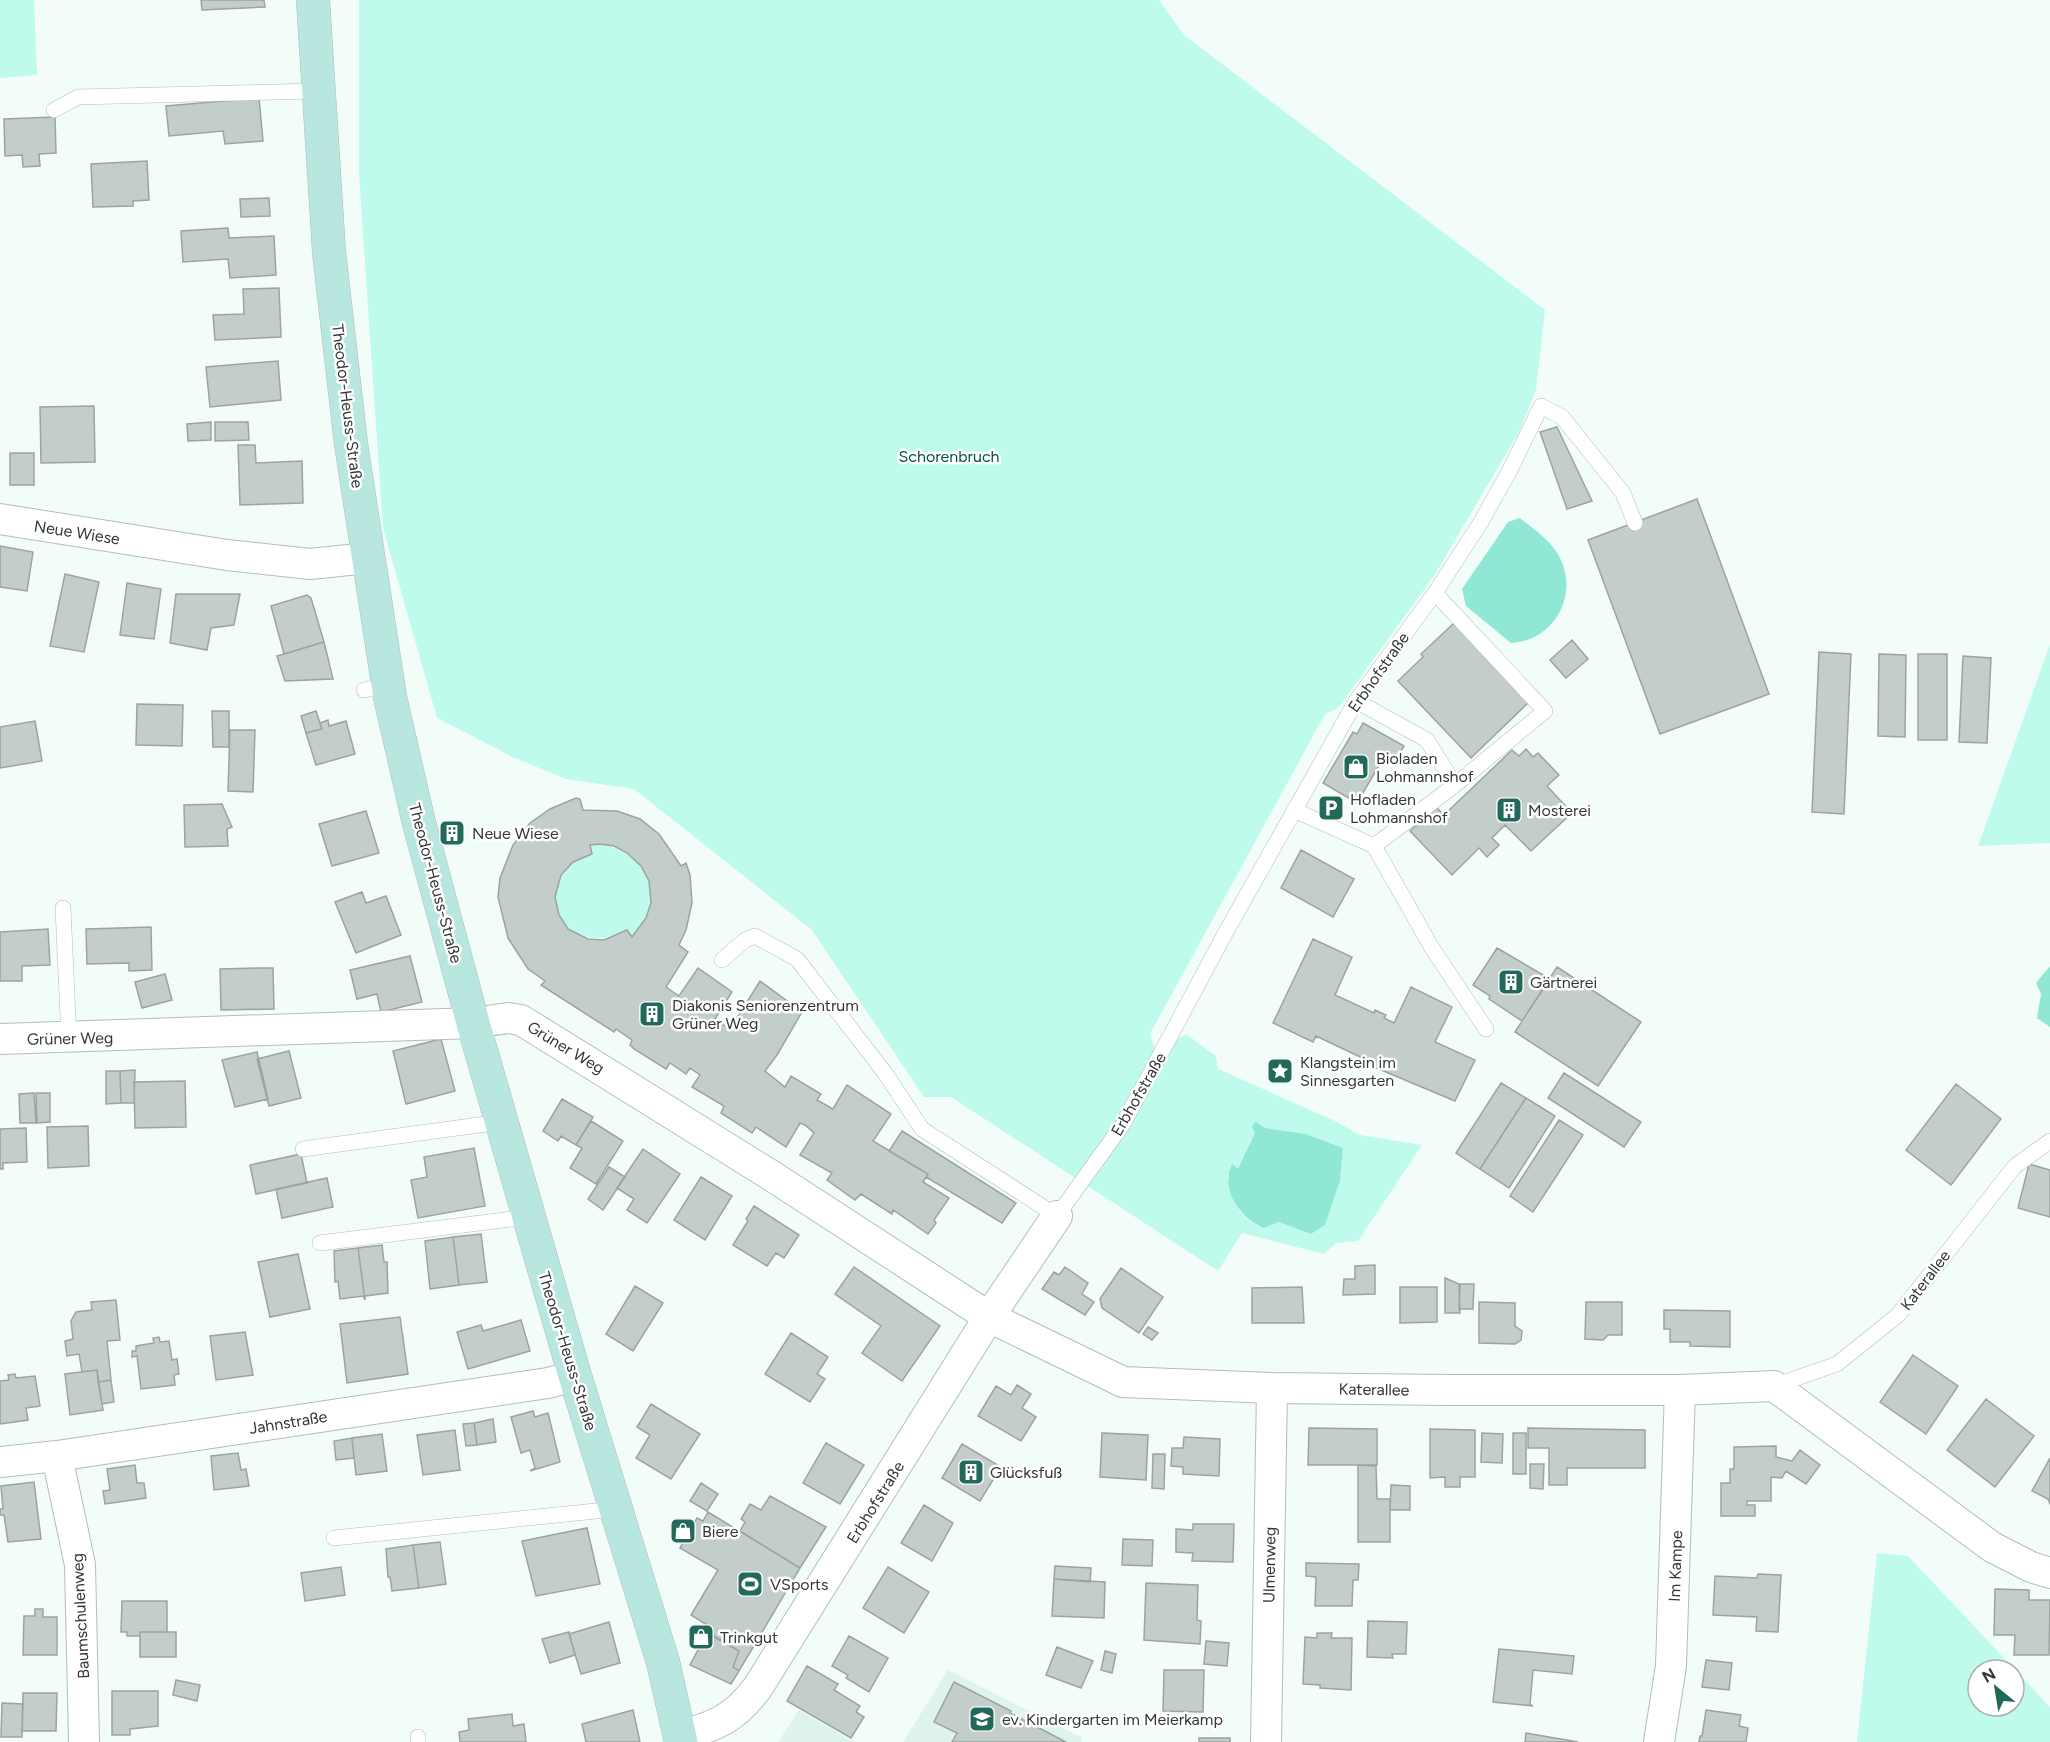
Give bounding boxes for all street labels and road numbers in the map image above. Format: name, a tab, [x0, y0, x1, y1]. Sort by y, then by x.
street label: Theodor-Heuss-Straße	[328, 323, 367, 489]
street label: Neue Wiese	[33, 516, 121, 549]
street label: Erbhofstraße	[1344, 628, 1413, 716]
street label: Theodor-Heuss-Straße	[405, 801, 466, 966]
street label: Grüner Weg	[524, 1017, 608, 1078]
street label: Grüner Weg	[27, 1028, 113, 1049]
street label: Erbhofstraße	[1107, 1049, 1170, 1139]
street label: Katerallee	[1897, 1246, 1954, 1314]
street label: Theodor-Heuss-Straße	[534, 1269, 601, 1433]
street label: Katerallee	[1339, 1379, 1410, 1400]
street label: Jahnstraße	[248, 1407, 329, 1438]
street label: Erbhofstraße	[843, 1457, 908, 1547]
street label: Ulmenweg	[1259, 1527, 1280, 1603]
street label: Im Kampe	[1665, 1530, 1686, 1602]
street label: Baumschulenweg	[68, 1553, 93, 1679]

